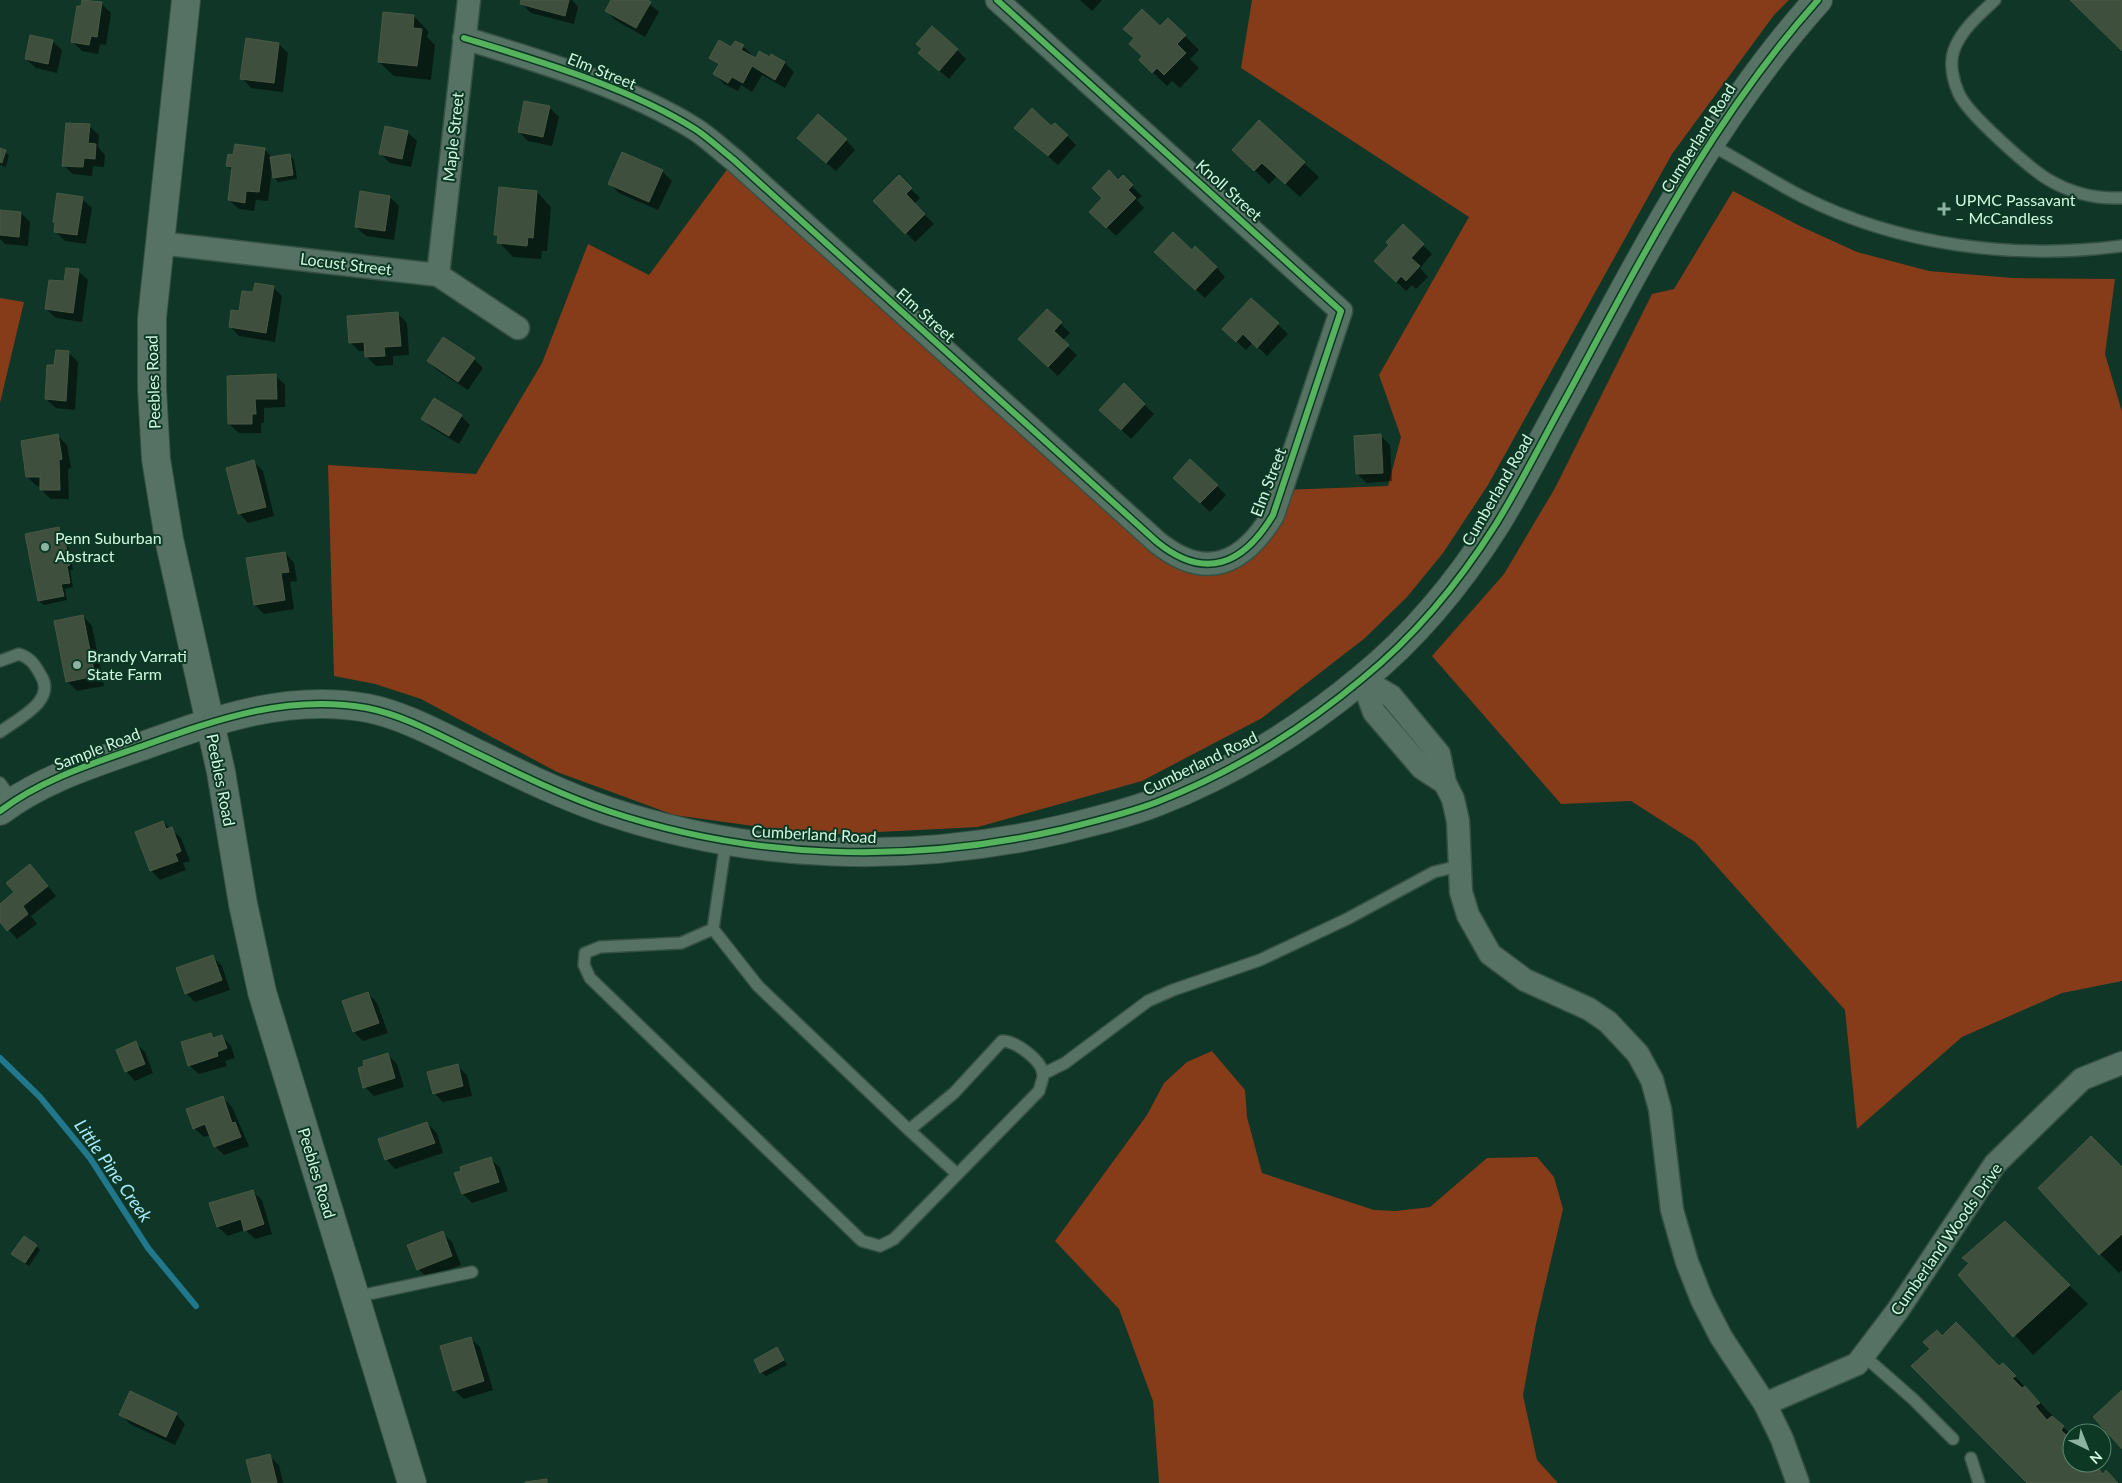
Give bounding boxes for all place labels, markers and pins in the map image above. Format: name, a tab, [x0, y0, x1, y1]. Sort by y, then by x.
place label: UPMC Passavant – McCandless	[1955, 190, 2076, 227]
marker: UPMC Passavant – McCandless	[1937, 202, 1951, 216]
place label: Penn Suburban Abstract	[55, 528, 162, 565]
marker: Penn Suburban Abstract	[39, 541, 51, 553]
place label: Brandy Varrati State Farm	[87, 646, 187, 683]
marker: Brandy Varrati State Farm	[71, 659, 83, 671]

